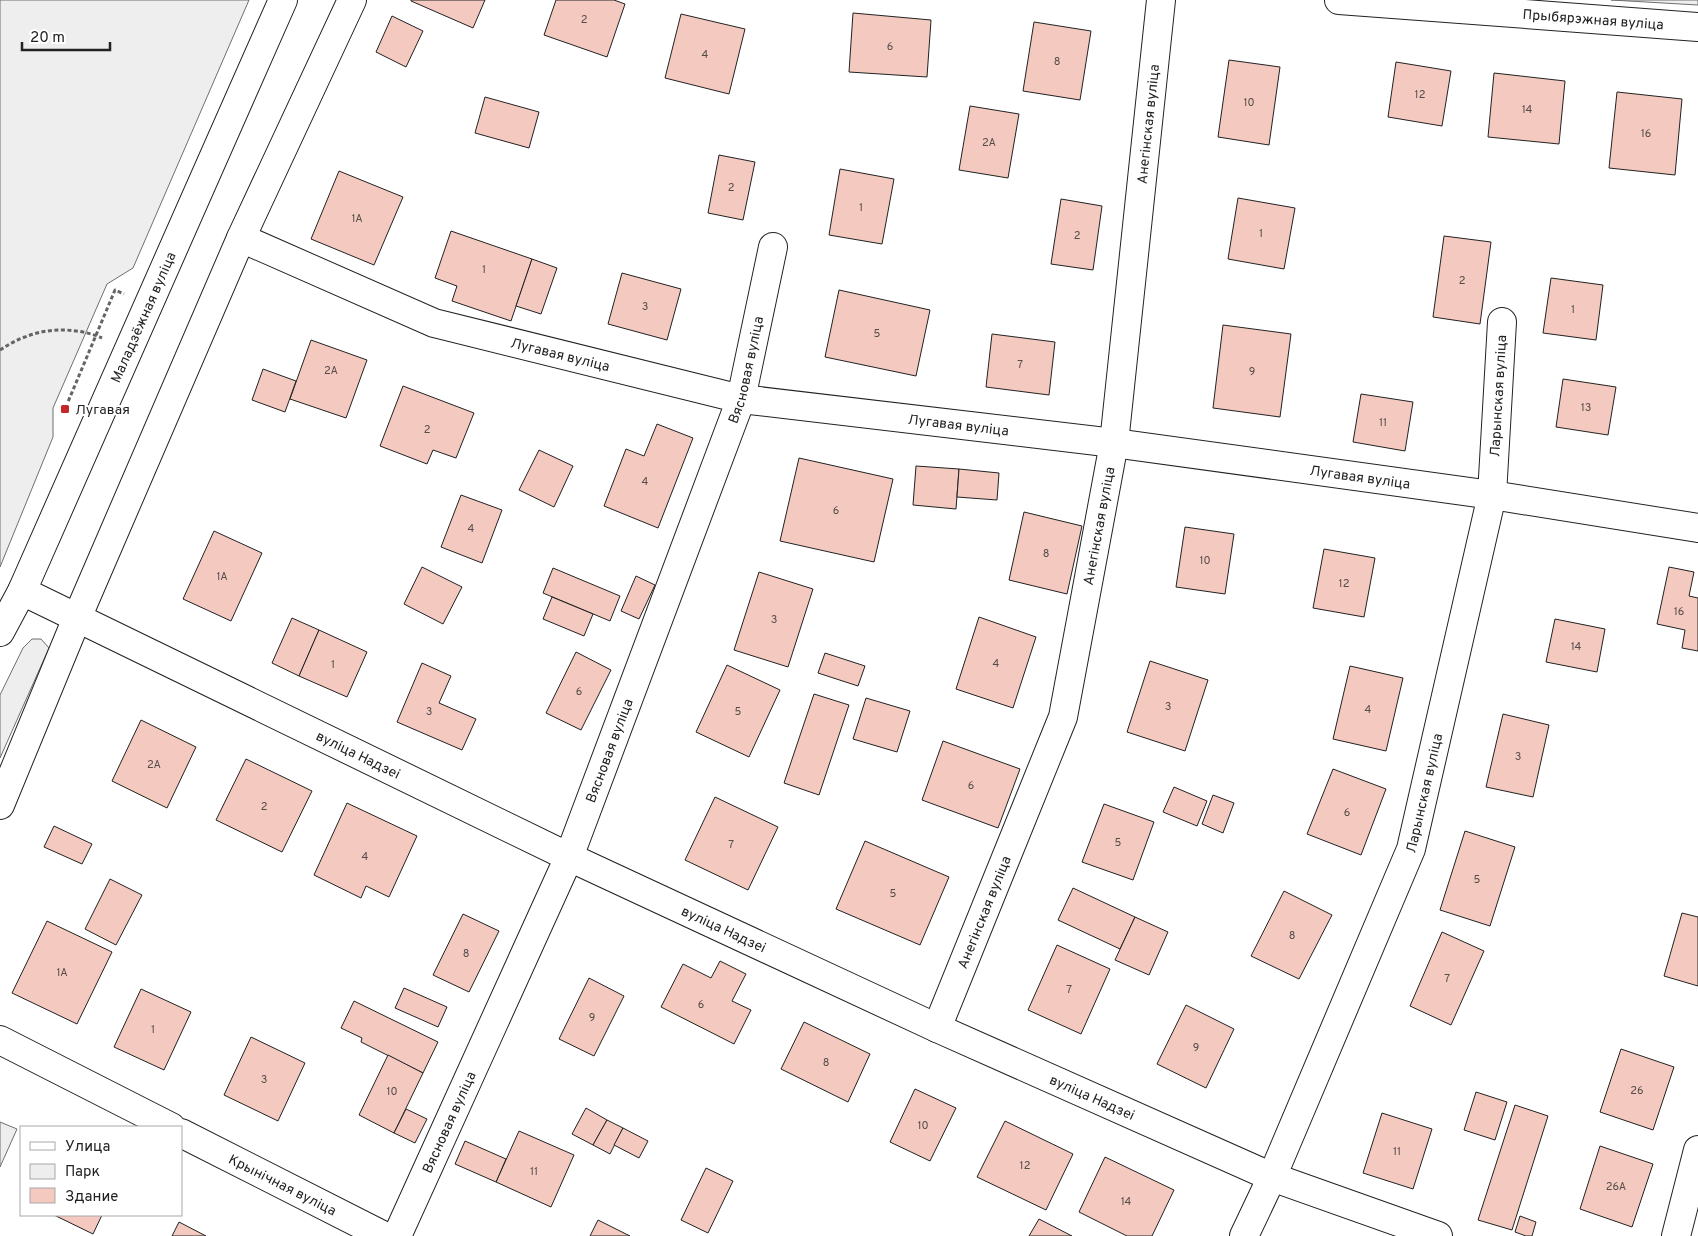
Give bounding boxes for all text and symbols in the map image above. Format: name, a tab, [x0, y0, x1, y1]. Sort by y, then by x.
street label: Прыбярэжная вуліца	[1522, 7, 1664, 34]
house number: 2	[581, 13, 587, 27]
scale bar	[22, 20, 110, 52]
text: 20 m	[30, 29, 65, 48]
house number: 6	[887, 40, 893, 54]
house number: 4	[702, 48, 709, 62]
house number: 8	[1054, 55, 1060, 69]
street label: Анегінская вуліца	[1135, 64, 1164, 185]
house number: 12	[1415, 88, 1425, 102]
house number: 10	[1243, 96, 1255, 110]
house number: 14	[1522, 103, 1533, 117]
house number: 16	[1641, 127, 1651, 141]
house number: 2А	[982, 136, 996, 150]
house number: 2	[728, 181, 734, 195]
house number: 1	[859, 201, 863, 215]
house number: 1А	[351, 212, 363, 226]
house number: 1	[1259, 227, 1263, 241]
house number: 2	[1074, 229, 1080, 243]
street label: Маладзёжная вуліца	[108, 250, 181, 386]
house number: 1	[482, 263, 486, 277]
house number: 2	[1459, 274, 1465, 288]
house number: 3	[642, 300, 648, 314]
house number: 1	[1571, 303, 1575, 317]
street label: Вясновая вуліца	[726, 315, 768, 426]
house number: 5	[874, 327, 881, 341]
street label: Ларынская вуліца	[1487, 334, 1511, 457]
street label: Лугавая вуліца	[509, 335, 611, 376]
house number: 7	[1017, 358, 1023, 372]
house number: 2А	[324, 364, 338, 378]
house number: 9	[1249, 365, 1255, 379]
house number: 13	[1581, 401, 1591, 415]
place label: Лугавая	[75, 402, 130, 419]
marker: Лугавая	[59, 403, 71, 415]
street label: Лугавая вуліца	[907, 412, 1010, 441]
house number: 11	[1379, 416, 1387, 430]
house number: 2	[424, 423, 430, 437]
street label: Лугавая вуліца	[1308, 463, 1411, 494]
street label: Анегінская вуліца	[1081, 465, 1119, 587]
house number: 4	[642, 475, 649, 489]
house number: 6	[833, 504, 839, 518]
house number: 4	[468, 522, 475, 536]
house number: 8	[1043, 547, 1049, 561]
house number: 10	[1199, 554, 1211, 568]
house number: 1А	[216, 570, 228, 584]
house number: 12	[1339, 577, 1349, 591]
house number: 16	[1674, 605, 1684, 619]
house number: 3	[771, 613, 777, 627]
house number: 14	[1571, 640, 1582, 654]
house number: 4	[993, 657, 1000, 671]
house number: 1	[331, 658, 335, 672]
house number: 6	[576, 685, 582, 699]
street label: Вясновая вуліца	[583, 697, 638, 805]
house number: 3	[1165, 700, 1171, 714]
house number: 4	[1365, 703, 1372, 717]
house number: 3	[426, 705, 432, 719]
house number: 5	[735, 705, 742, 719]
street label: вуліца Надзеі	[313, 728, 403, 784]
street label: Ларынская вуліца	[1403, 732, 1447, 855]
house number: 3	[1515, 750, 1521, 764]
house number: 2А	[147, 758, 161, 772]
house number: 6	[968, 779, 974, 793]
house number: 2	[261, 800, 267, 814]
house number: 6	[1344, 806, 1350, 820]
house number: 5	[1115, 836, 1122, 850]
house number: 7	[728, 838, 734, 852]
house number: 4	[362, 850, 369, 864]
street label: Анегінская вуліца	[955, 854, 1016, 972]
house number: 5	[1474, 873, 1481, 887]
house number: 5	[890, 887, 897, 901]
street label: вуліца Надзеі	[678, 903, 768, 957]
house number: 8	[1289, 929, 1295, 943]
house number: 8	[463, 947, 469, 961]
house number: 1А	[56, 966, 68, 980]
house number: 7	[1444, 972, 1450, 986]
house number: 7	[1066, 983, 1072, 997]
house number: 6	[698, 998, 704, 1012]
house number: 9	[589, 1011, 595, 1025]
house number: 1	[151, 1023, 155, 1037]
house number: 9	[1193, 1041, 1199, 1055]
house number: 8	[823, 1056, 829, 1070]
street label: Вясновая вуліца	[420, 1069, 480, 1176]
street label: вуліца Надзеі	[1046, 1072, 1137, 1125]
house number: 3	[261, 1073, 267, 1087]
house number: 26	[1630, 1084, 1644, 1098]
house number: 10	[386, 1085, 398, 1099]
house number: 10	[917, 1119, 929, 1133]
legend	[20, 1126, 182, 1216]
text: Улица	[65, 1138, 110, 1157]
house number: 11	[1393, 1145, 1401, 1159]
street label: Крынічная вуліца	[225, 1151, 339, 1220]
house number: 12	[1020, 1159, 1030, 1173]
text: Парк	[65, 1163, 100, 1182]
house number: 11	[530, 1165, 538, 1179]
house number: 26А	[1606, 1180, 1626, 1194]
text: Здание	[65, 1188, 118, 1207]
house number: 14	[1121, 1195, 1132, 1209]

